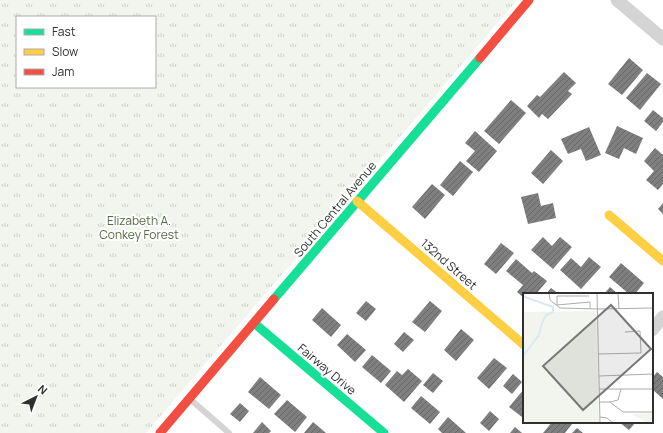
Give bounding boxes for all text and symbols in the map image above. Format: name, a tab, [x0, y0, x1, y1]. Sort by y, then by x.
legend	[16, 16, 156, 88]
text: Fast	[52, 23, 76, 40]
text: Slow	[52, 43, 78, 60]
text: Jam	[52, 63, 74, 80]
street label: South Central Avenue	[290, 157, 380, 261]
park label: Elizabeth A. Conkey Forest	[99, 212, 179, 243]
street label: 132nd Street	[417, 235, 481, 294]
inset map	[523, 293, 653, 423]
street label: Fairway Drive	[294, 339, 360, 399]
north arrow	[16, 377, 56, 417]
text: N	[35, 381, 51, 397]

